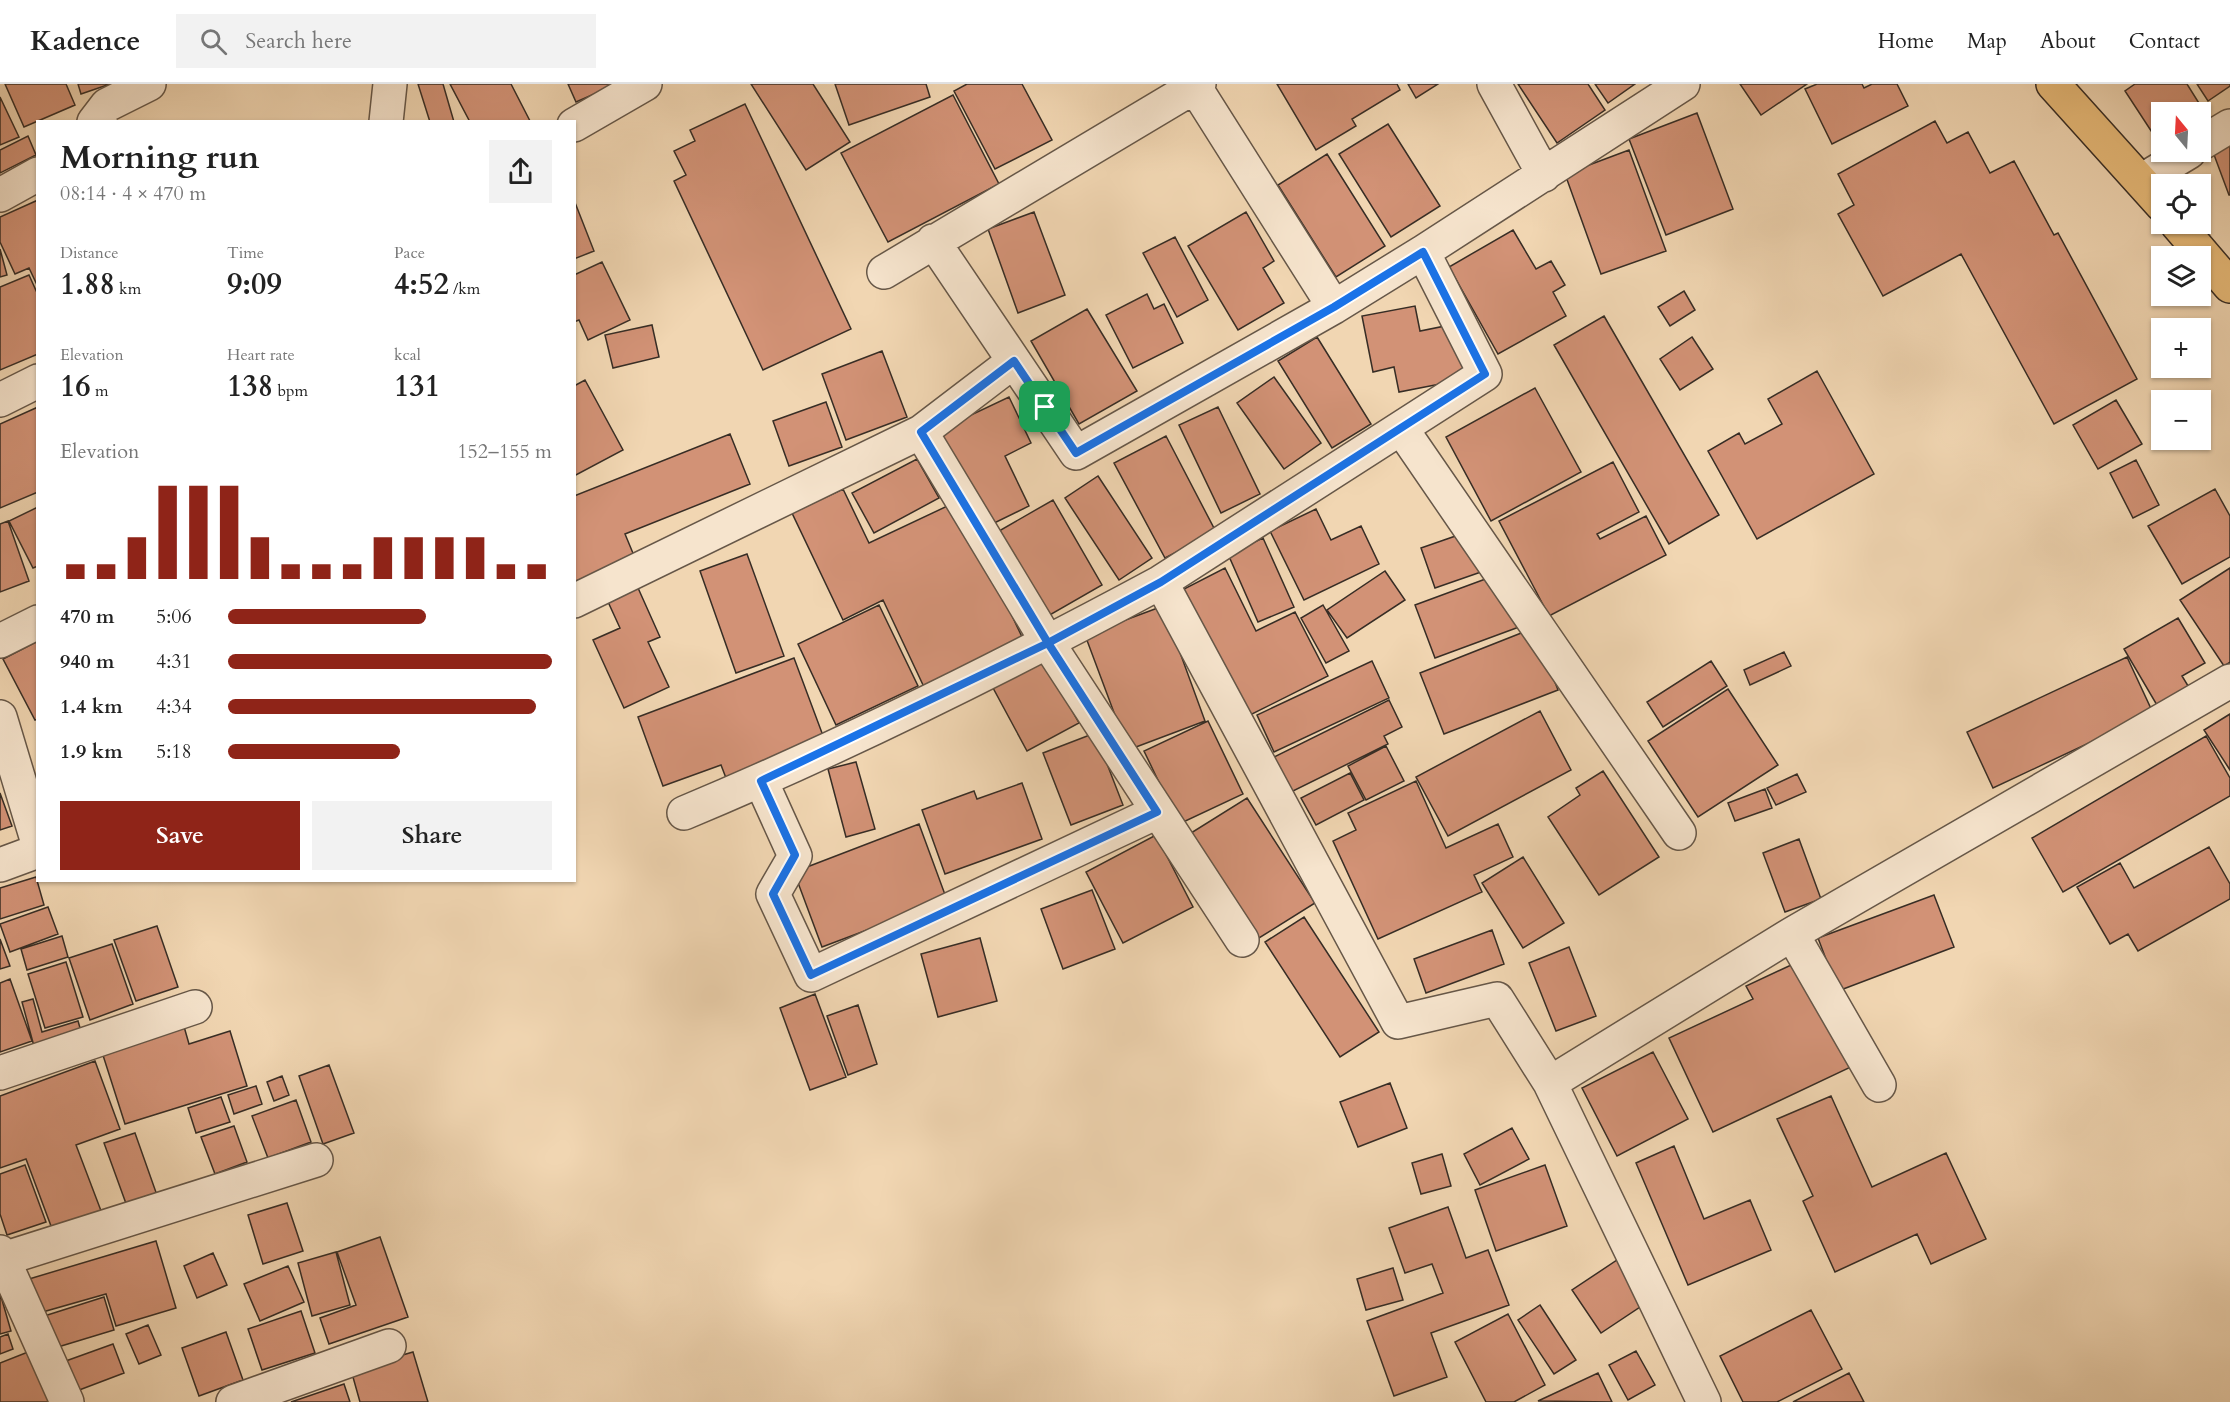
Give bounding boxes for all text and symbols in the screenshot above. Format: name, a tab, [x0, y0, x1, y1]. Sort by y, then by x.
search box	[176, 14, 596, 68]
text: Kadence	[30, 22, 140, 60]
icon: search	[197, 25, 230, 58]
text: Search here	[245, 26, 352, 56]
text: Home	[1878, 27, 1934, 56]
text: Map	[1967, 27, 2007, 56]
text: About	[2040, 27, 2096, 56]
text: Contact	[2129, 27, 2200, 56]
north arrow	[2151, 102, 2211, 162]
map controls	[2151, 102, 2211, 450]
text: Morning run	[60, 135, 260, 180]
button: share	[489, 140, 552, 203]
button: locate	[2151, 174, 2211, 234]
text: 08:14 · 4 × 470 m	[60, 180, 206, 207]
text: Distance	[60, 242, 118, 264]
text: Time	[227, 242, 264, 264]
text: Pace	[394, 242, 425, 264]
button: layers	[2151, 246, 2211, 306]
text: 1.88	[60, 264, 115, 305]
text: 9:09	[227, 264, 282, 305]
text: 4:52	[394, 264, 449, 305]
text: km	[115, 278, 141, 300]
text: /km	[449, 278, 480, 300]
button: +	[2151, 318, 2211, 378]
text: Elevation	[60, 344, 124, 366]
text: Heart rate	[227, 344, 295, 366]
text: kcal	[394, 344, 421, 366]
text: 16	[60, 366, 91, 407]
text: 138	[227, 366, 273, 407]
text: 131	[394, 366, 440, 407]
text: m	[91, 380, 109, 402]
text: bpm	[273, 380, 308, 402]
pin	[1019, 381, 1070, 432]
icon: arrive	[1028, 390, 1061, 423]
button: −	[2151, 390, 2211, 450]
text: Elevation	[60, 438, 139, 465]
text: 152–155 m	[457, 438, 552, 465]
text: 470 m	[60, 603, 115, 630]
text: 5:06	[156, 603, 192, 630]
text: 940 m	[60, 648, 115, 675]
text: 4:31	[156, 648, 192, 675]
text: 1.4 km	[60, 693, 123, 720]
text: 4:34	[156, 693, 192, 720]
text: 1.9 km	[60, 738, 123, 765]
text: 5:18	[156, 738, 192, 765]
button: Save	[60, 801, 300, 870]
button: Share	[312, 801, 552, 870]

